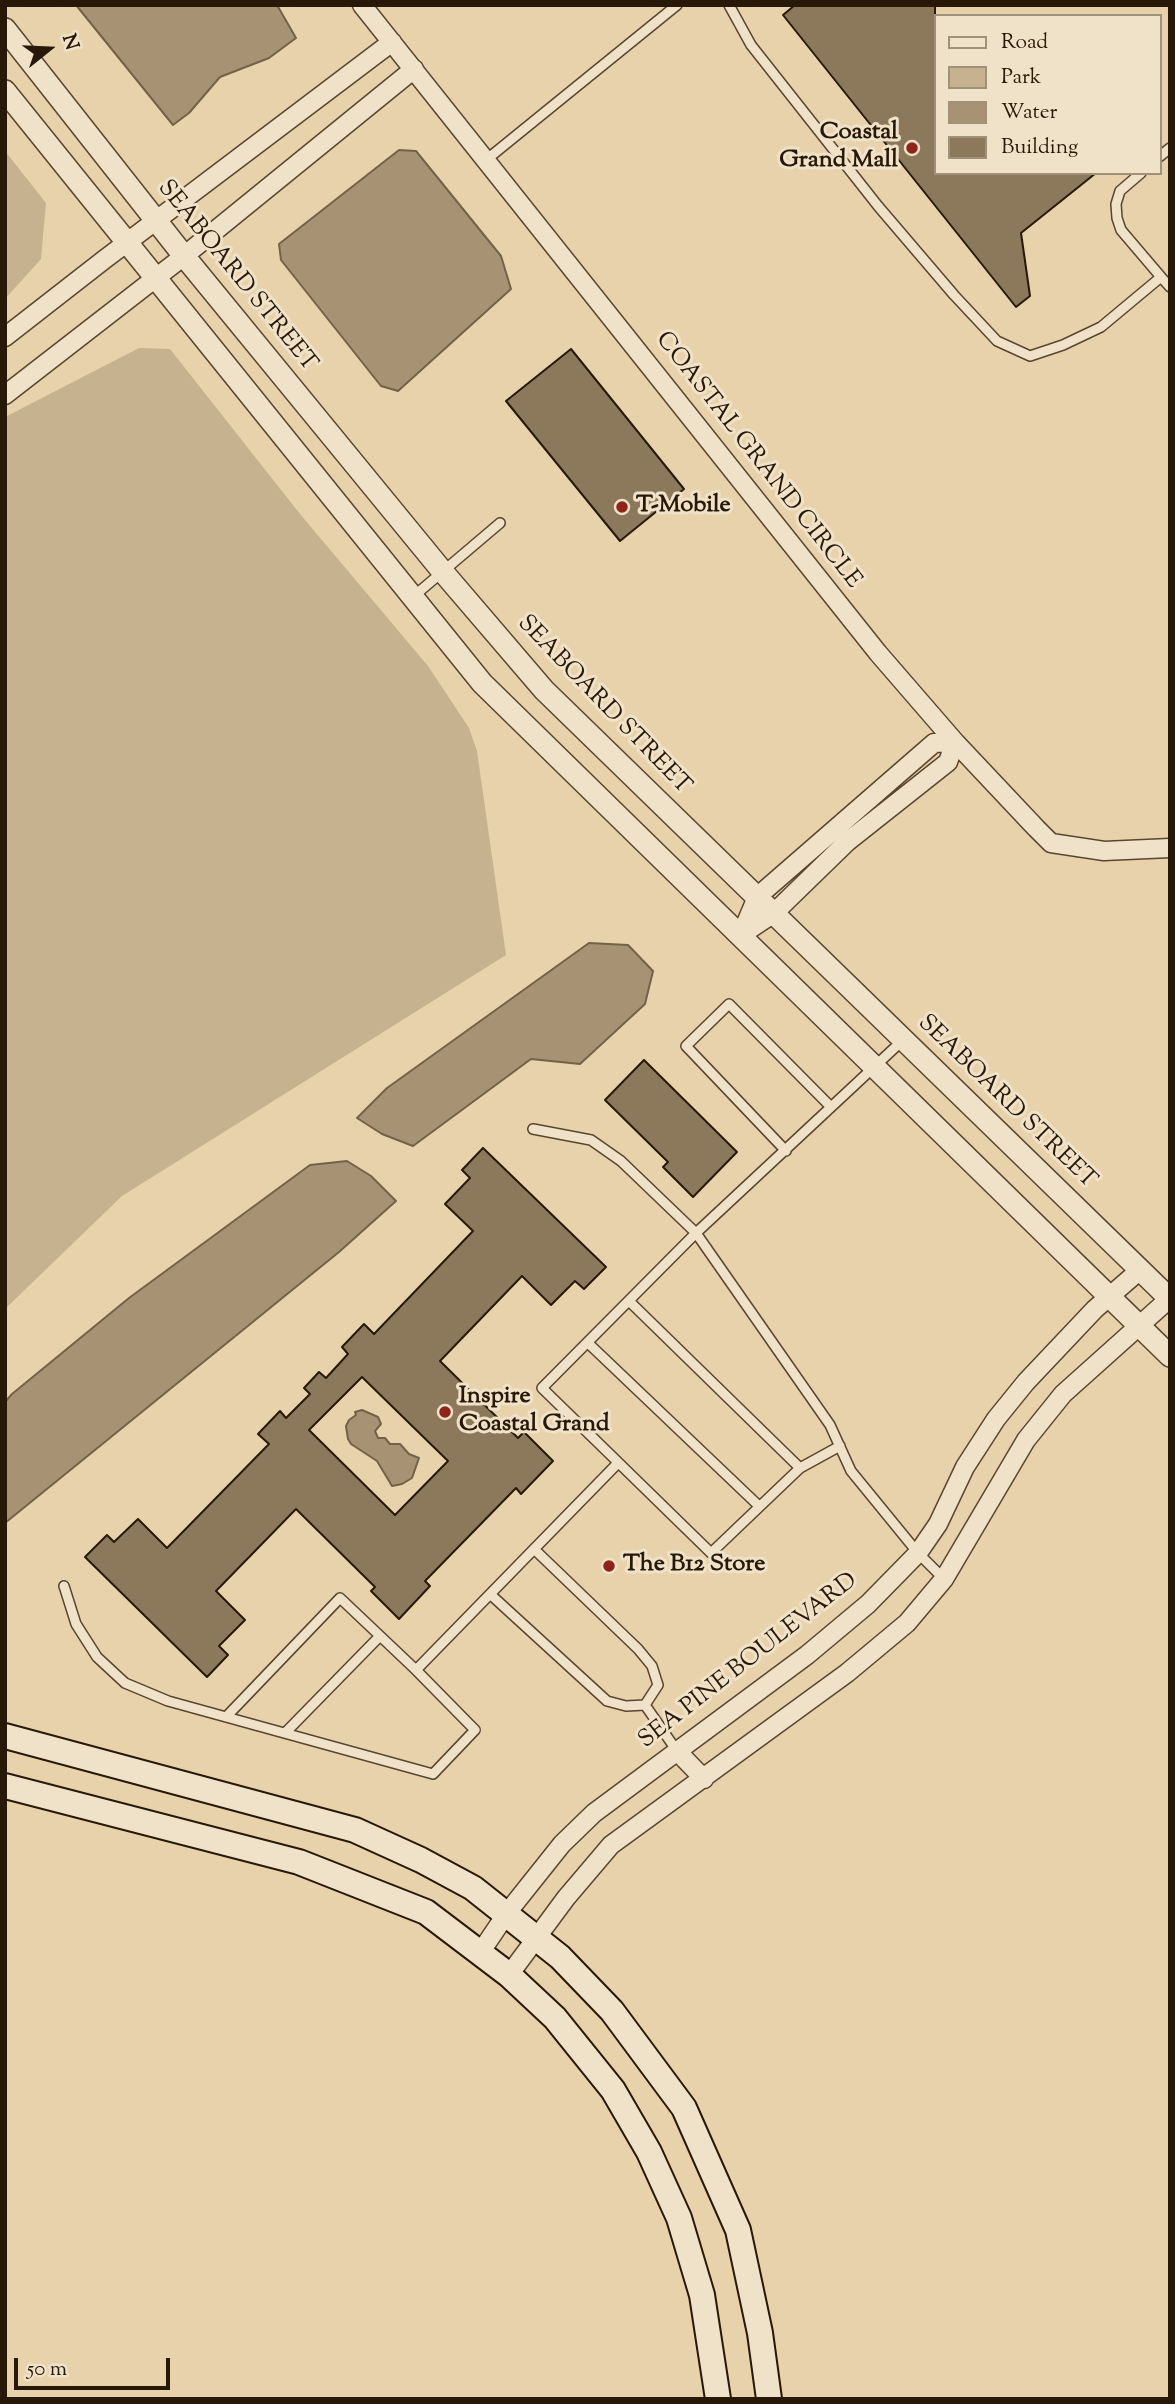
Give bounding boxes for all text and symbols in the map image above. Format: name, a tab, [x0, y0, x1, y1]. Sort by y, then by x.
north arrow	[14, 14, 84, 84]
legend	[934, 14, 1161, 175]
text: Road	[1001, 28, 1048, 58]
text: N	[54, 31, 85, 54]
text: Park	[1001, 63, 1041, 93]
text: Water	[1001, 98, 1057, 128]
place label: Coastal Grand Mall	[779, 120, 898, 176]
text: Building	[1001, 133, 1078, 163]
marker: Coastal Grand Mall	[904, 140, 920, 156]
street label: SEABOARD STREET	[150, 176, 322, 378]
street label: COASTAL GRAND CIRCLE	[648, 327, 866, 595]
place label: T-Mobile	[636, 493, 731, 521]
marker: T-Mobile	[614, 499, 630, 515]
street label: SEABOARD STREET	[510, 610, 696, 802]
street label: SEABOARD STREET	[910, 1010, 1102, 1196]
place label: Inspire Coastal Grand	[459, 1384, 610, 1440]
marker: Inspire Coastal Grand	[437, 1404, 453, 1420]
place label: The B12 Store	[623, 1552, 765, 1580]
marker: The B12 Store	[601, 1558, 617, 1574]
street label: SEA PINE BOULEVARD	[634, 1568, 864, 1756]
scale bar	[18, 2344, 173, 2388]
text: 50 m	[27, 2355, 67, 2385]

